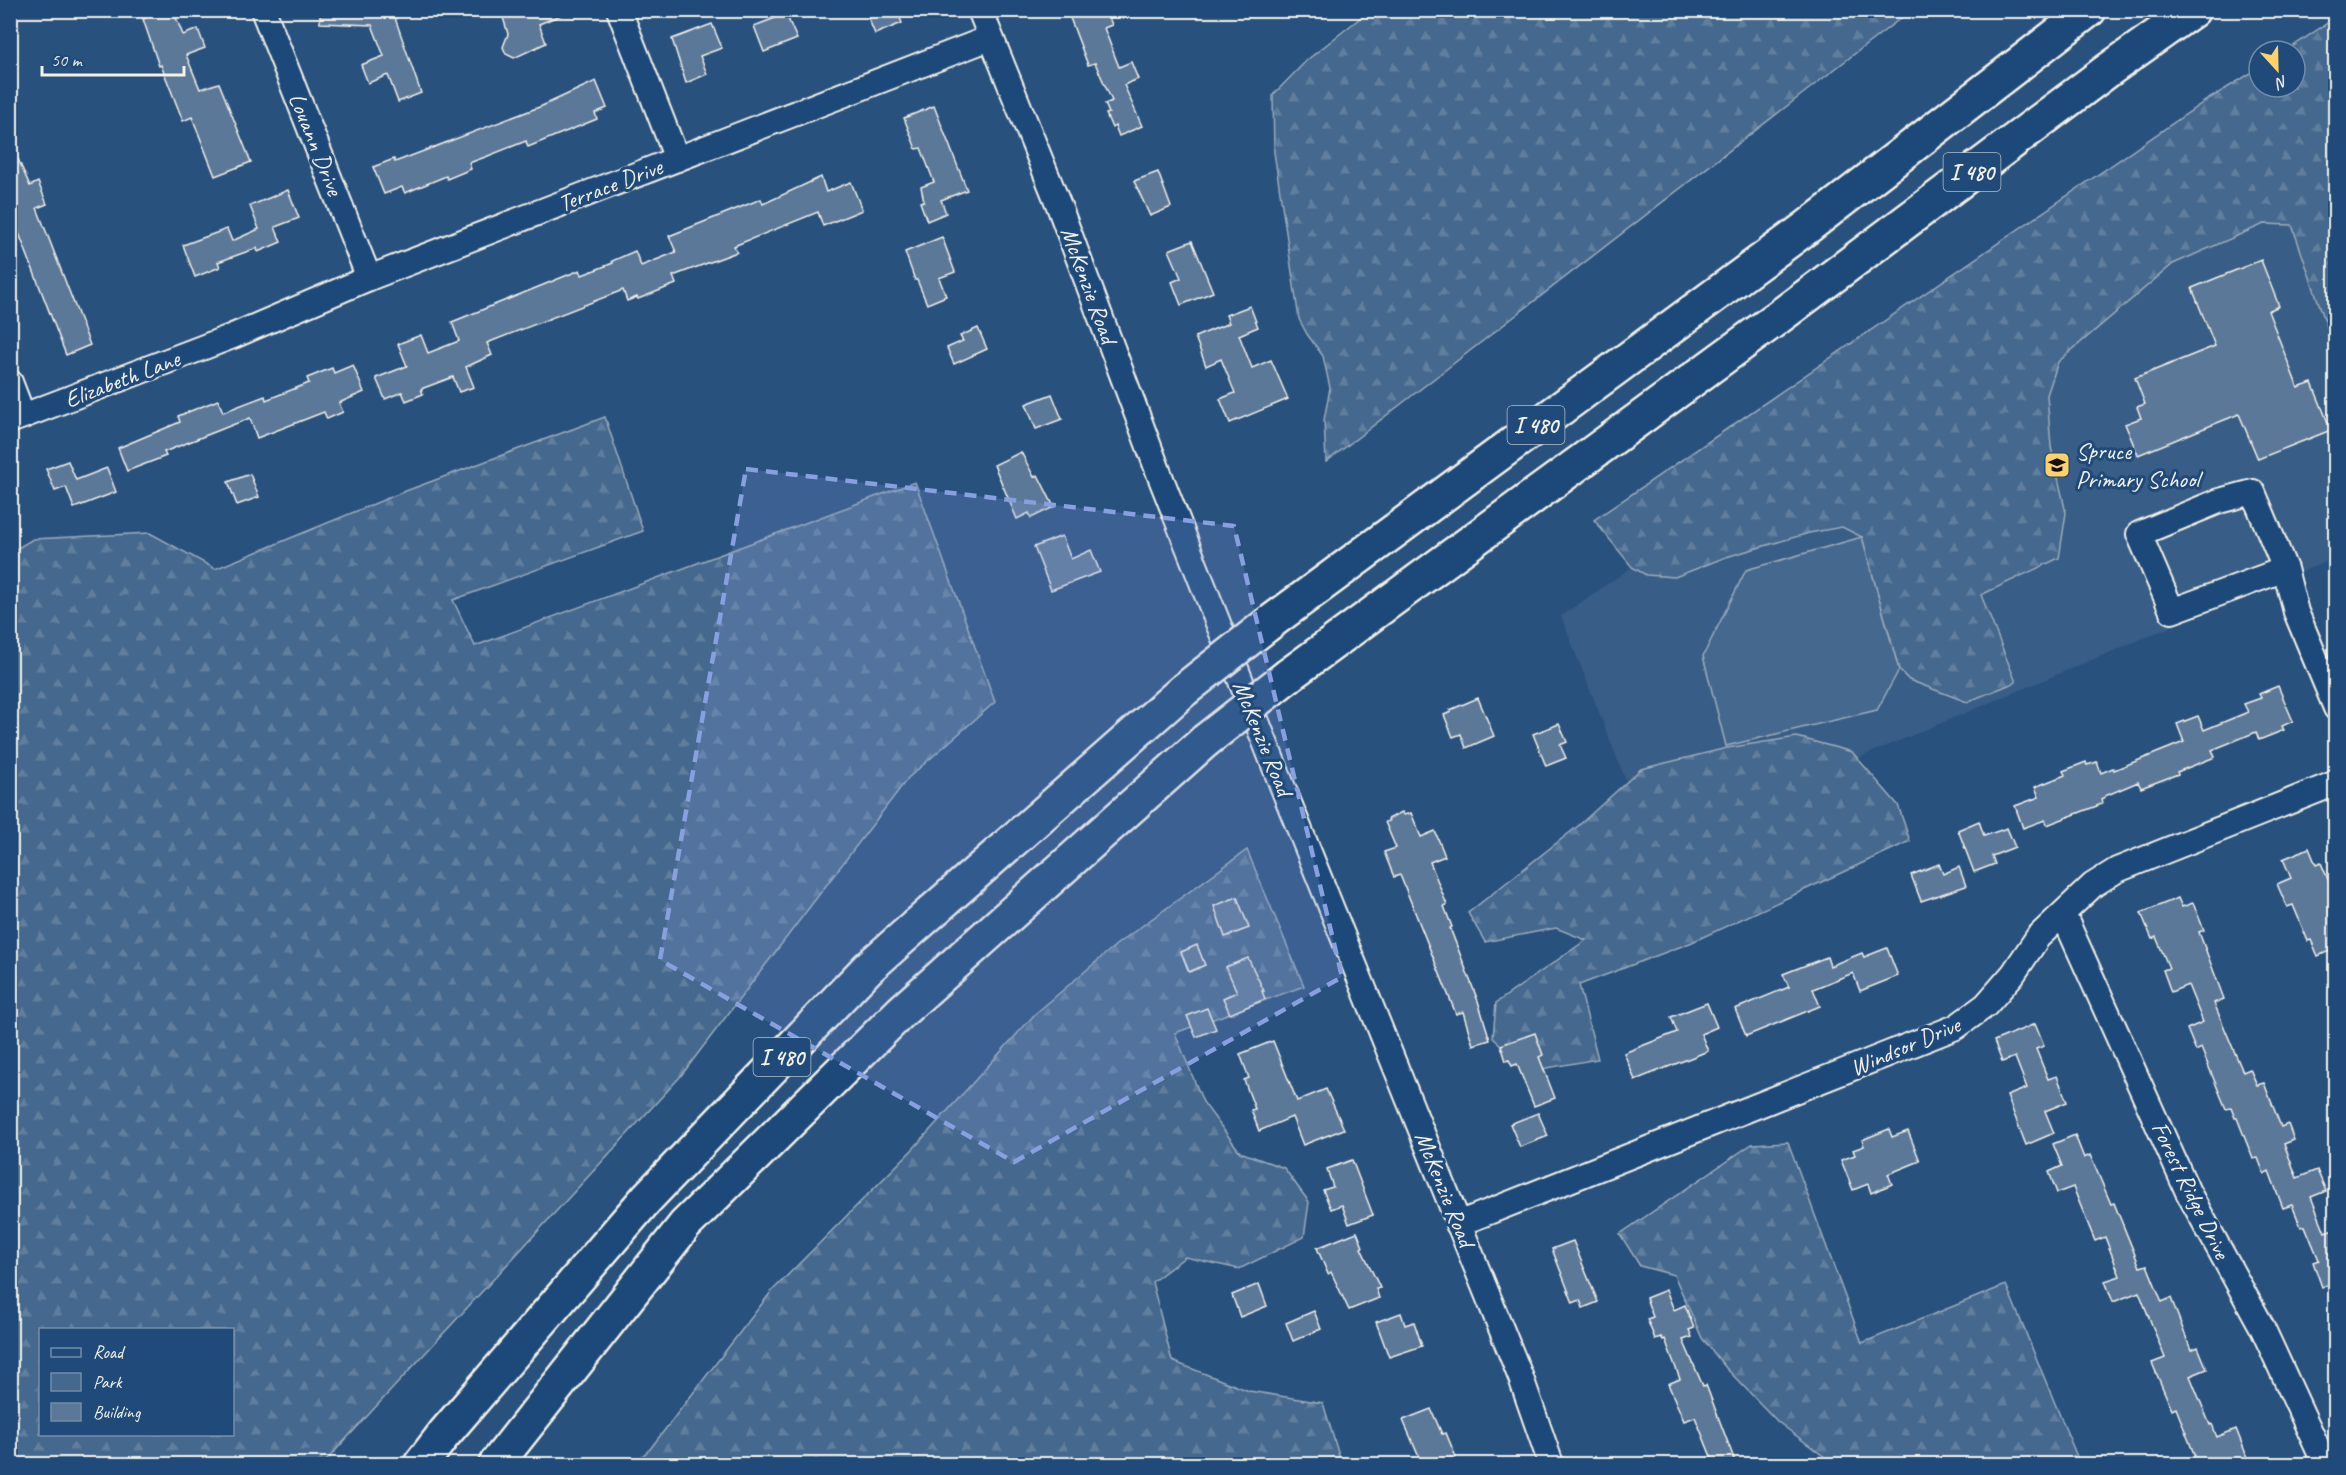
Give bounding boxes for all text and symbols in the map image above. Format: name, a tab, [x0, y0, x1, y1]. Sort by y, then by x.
scale bar	[42, 39, 184, 77]
north arrow	[2247, 39, 2307, 99]
text: 50 m	[51, 49, 84, 71]
text: N	[2271, 71, 2291, 94]
street label: Louann Drive	[282, 88, 351, 202]
street label: Terrace Drive	[554, 151, 668, 219]
road number: I 480	[1944, 153, 2000, 191]
street label: McKenzie Road	[1054, 223, 1125, 351]
street label: Elizabeth Lane	[60, 343, 186, 415]
road number: I 480	[1508, 406, 1564, 444]
place label: Spruce Primary School	[2076, 436, 2203, 494]
school or university icon: Spruce Primary School	[2042, 450, 2072, 480]
street label: McKenzie Road	[1226, 676, 1301, 803]
street label: Windsor Drive	[1845, 1009, 1967, 1083]
road number: I 480	[754, 1038, 810, 1076]
street label: Forest Ridge Drive	[2145, 1116, 2238, 1265]
street label: McKenzie Road	[1408, 1127, 1483, 1254]
legend	[39, 1328, 234, 1436]
text: Road	[93, 1341, 126, 1363]
text: Park	[93, 1371, 123, 1393]
text: Building	[93, 1401, 142, 1423]

